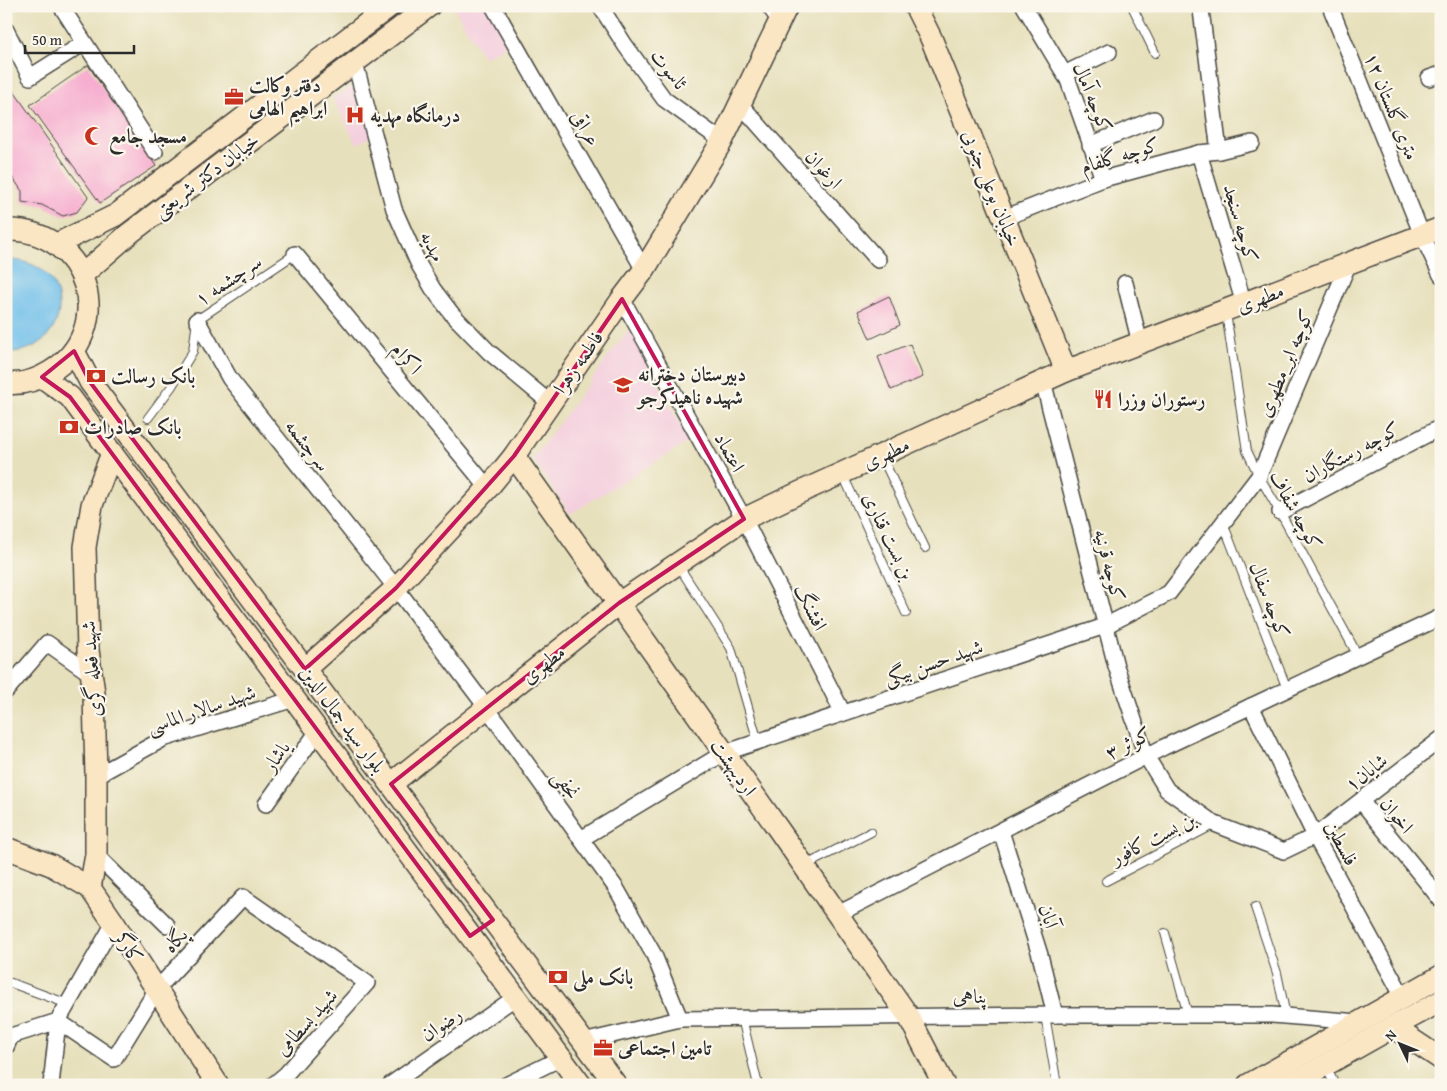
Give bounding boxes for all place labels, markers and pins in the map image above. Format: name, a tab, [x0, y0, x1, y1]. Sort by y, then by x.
place label: دفتر وکالت ابراهیم الهامی	[248, 70, 327, 128]
office icon: دفتر وکالت ابراهیم الهامی	[223, 86, 245, 108]
place label: درمانگاه مهدیه	[370, 100, 461, 129]
hospital icon: درمانگاه مهدیه	[344, 104, 366, 126]
place label: مسجد جامع	[109, 121, 187, 155]
mosque icon: مسجد جامع	[83, 125, 105, 147]
place label: دبیرستان دخترانه شهیده ناهیدکرجو	[636, 359, 746, 411]
place label: بانک رسالت	[111, 361, 196, 390]
bank icon: بانک رسالت	[85, 365, 107, 387]
school or university icon: دبیرستان دخترانه شهیده ناهیدکرجو	[612, 374, 634, 396]
place label: رستوران وزرا	[1118, 384, 1206, 413]
restaurant icon: رستوران وزرا	[1092, 388, 1114, 410]
place label: بانک صادرات	[84, 412, 182, 441]
bank icon: بانک صادرات	[58, 416, 80, 438]
place label: بانک ملی	[572, 962, 633, 993]
bank icon: بانک ملی	[547, 966, 569, 988]
place label: تامین اجتماعی	[617, 1033, 713, 1062]
office icon: تامین اجتماعی	[592, 1037, 614, 1059]

